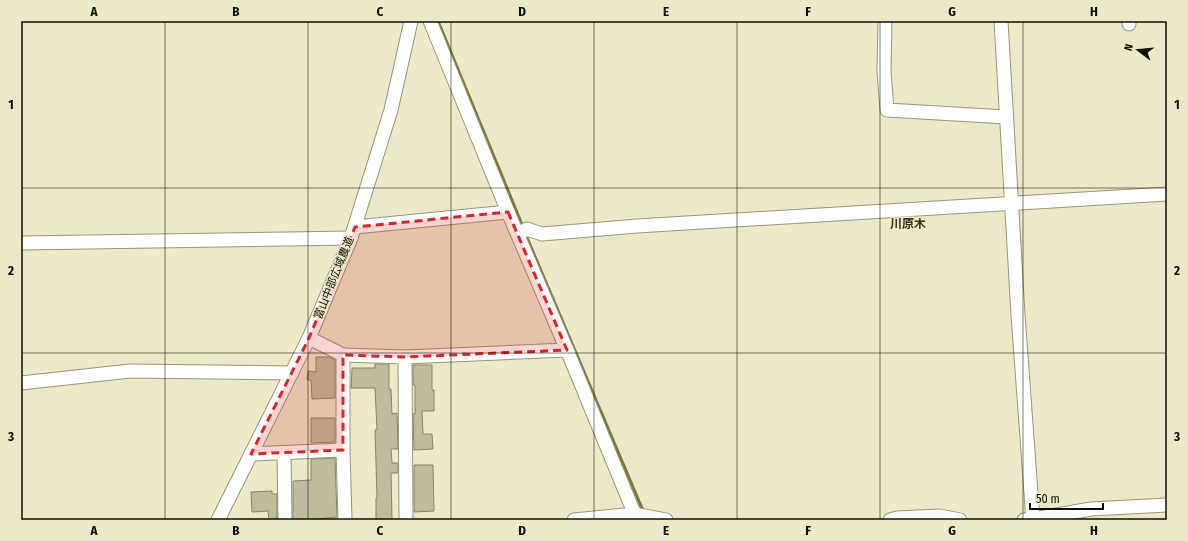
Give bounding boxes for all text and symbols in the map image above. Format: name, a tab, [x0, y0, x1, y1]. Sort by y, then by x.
text: A	[89, 4, 98, 19]
text: B	[232, 4, 240, 19]
text: C	[377, 4, 384, 19]
text: D	[518, 4, 526, 19]
text: E	[663, 4, 669, 19]
text: F	[805, 4, 811, 19]
text: G	[948, 4, 956, 19]
text: H	[1090, 4, 1098, 19]
north arrow	[1118, 30, 1158, 70]
text: N	[1122, 42, 1136, 52]
text: 1	[8, 97, 14, 112]
text: 1	[1174, 97, 1180, 112]
district label: 川原木	[890, 217, 926, 231]
street label: 富山中部広域農道	[311, 235, 357, 321]
text: 2	[7, 263, 14, 278]
text: 2	[1173, 263, 1180, 278]
text: 3	[7, 429, 14, 444]
text: 3	[1173, 429, 1180, 444]
scale bar	[1030, 485, 1103, 511]
text: 50 m	[1036, 492, 1060, 506]
text: A	[89, 523, 98, 538]
text: B	[232, 523, 240, 538]
text: C	[377, 523, 384, 538]
text: D	[518, 523, 526, 538]
text: E	[663, 523, 669, 538]
text: F	[805, 523, 811, 538]
text: G	[948, 523, 956, 538]
text: H	[1090, 523, 1098, 538]

